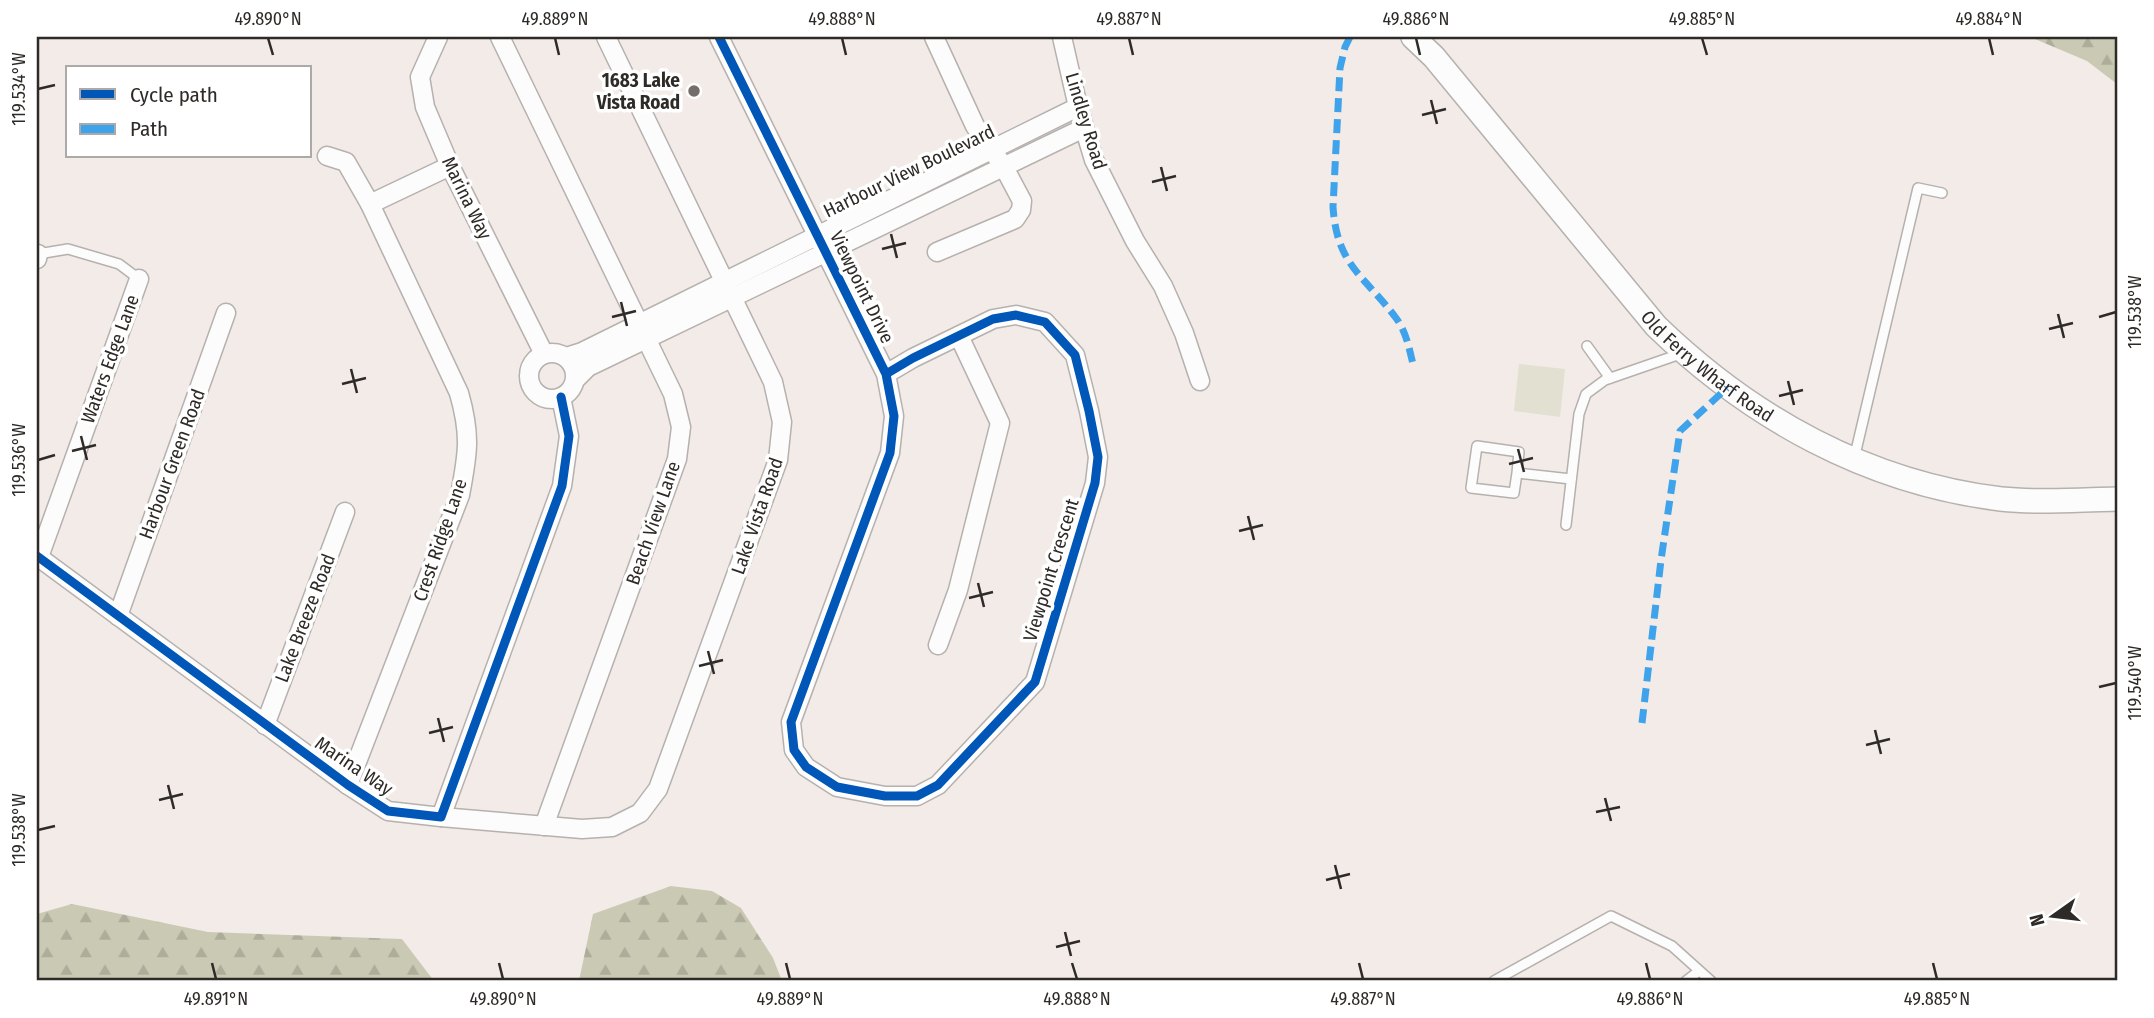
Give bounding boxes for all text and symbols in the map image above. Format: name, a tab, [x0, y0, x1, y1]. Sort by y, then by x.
text: 49.890°N	[234, 8, 302, 30]
text: 49.889°N	[522, 8, 588, 30]
text: 49.888°N	[808, 8, 876, 30]
text: 49.887°N	[1096, 8, 1162, 30]
text: 49.886°N	[1382, 8, 1450, 30]
text: 49.885°N	[1669, 8, 1735, 30]
text: 49.884°N	[1955, 8, 2023, 30]
text: 119.534°W	[8, 52, 30, 126]
legend	[66, 66, 312, 158]
place label: 1683 Lake Vista Road	[596, 69, 680, 114]
street label: Lindley Road	[1060, 70, 1112, 172]
text: Cycle path	[130, 82, 218, 108]
marker: 1683 Lake Vista Road	[686, 83, 702, 99]
text: Path	[130, 116, 168, 142]
street label: Harbour View Boulevard	[820, 120, 998, 222]
street label: Marina Way	[437, 153, 497, 244]
street label: Viewpoint Drive	[825, 227, 899, 347]
text: 119.538°W	[2124, 275, 2146, 349]
street label: Waters Edge Lane	[76, 291, 144, 427]
street label: Old Ferry Wharf Road	[1636, 305, 1778, 427]
street label: Harbour Green Road	[134, 386, 210, 542]
text: 119.536°W	[8, 423, 30, 497]
street label: Lake Vista Road	[726, 455, 788, 577]
street label: Beach View Lane	[621, 458, 685, 588]
street label: Crest Ridge Lane	[408, 476, 472, 604]
street label: Viewpoint Crescent	[1018, 495, 1084, 644]
street label: Lake Breeze Road	[270, 550, 340, 686]
text: 119.540°W	[2124, 645, 2146, 720]
street label: Marina Way	[311, 732, 398, 801]
text: 119.538°W	[8, 793, 30, 867]
north arrow	[2018, 881, 2088, 951]
text: N	[2024, 912, 2050, 928]
text: 49.891°N	[184, 988, 248, 1010]
text: 49.890°N	[469, 988, 537, 1010]
text: 49.889°N	[757, 988, 823, 1010]
text: 49.888°N	[1043, 988, 1111, 1010]
text: 49.887°N	[1330, 988, 1396, 1010]
text: 49.886°N	[1616, 988, 1684, 1010]
text: 49.885°N	[1904, 988, 1970, 1010]

